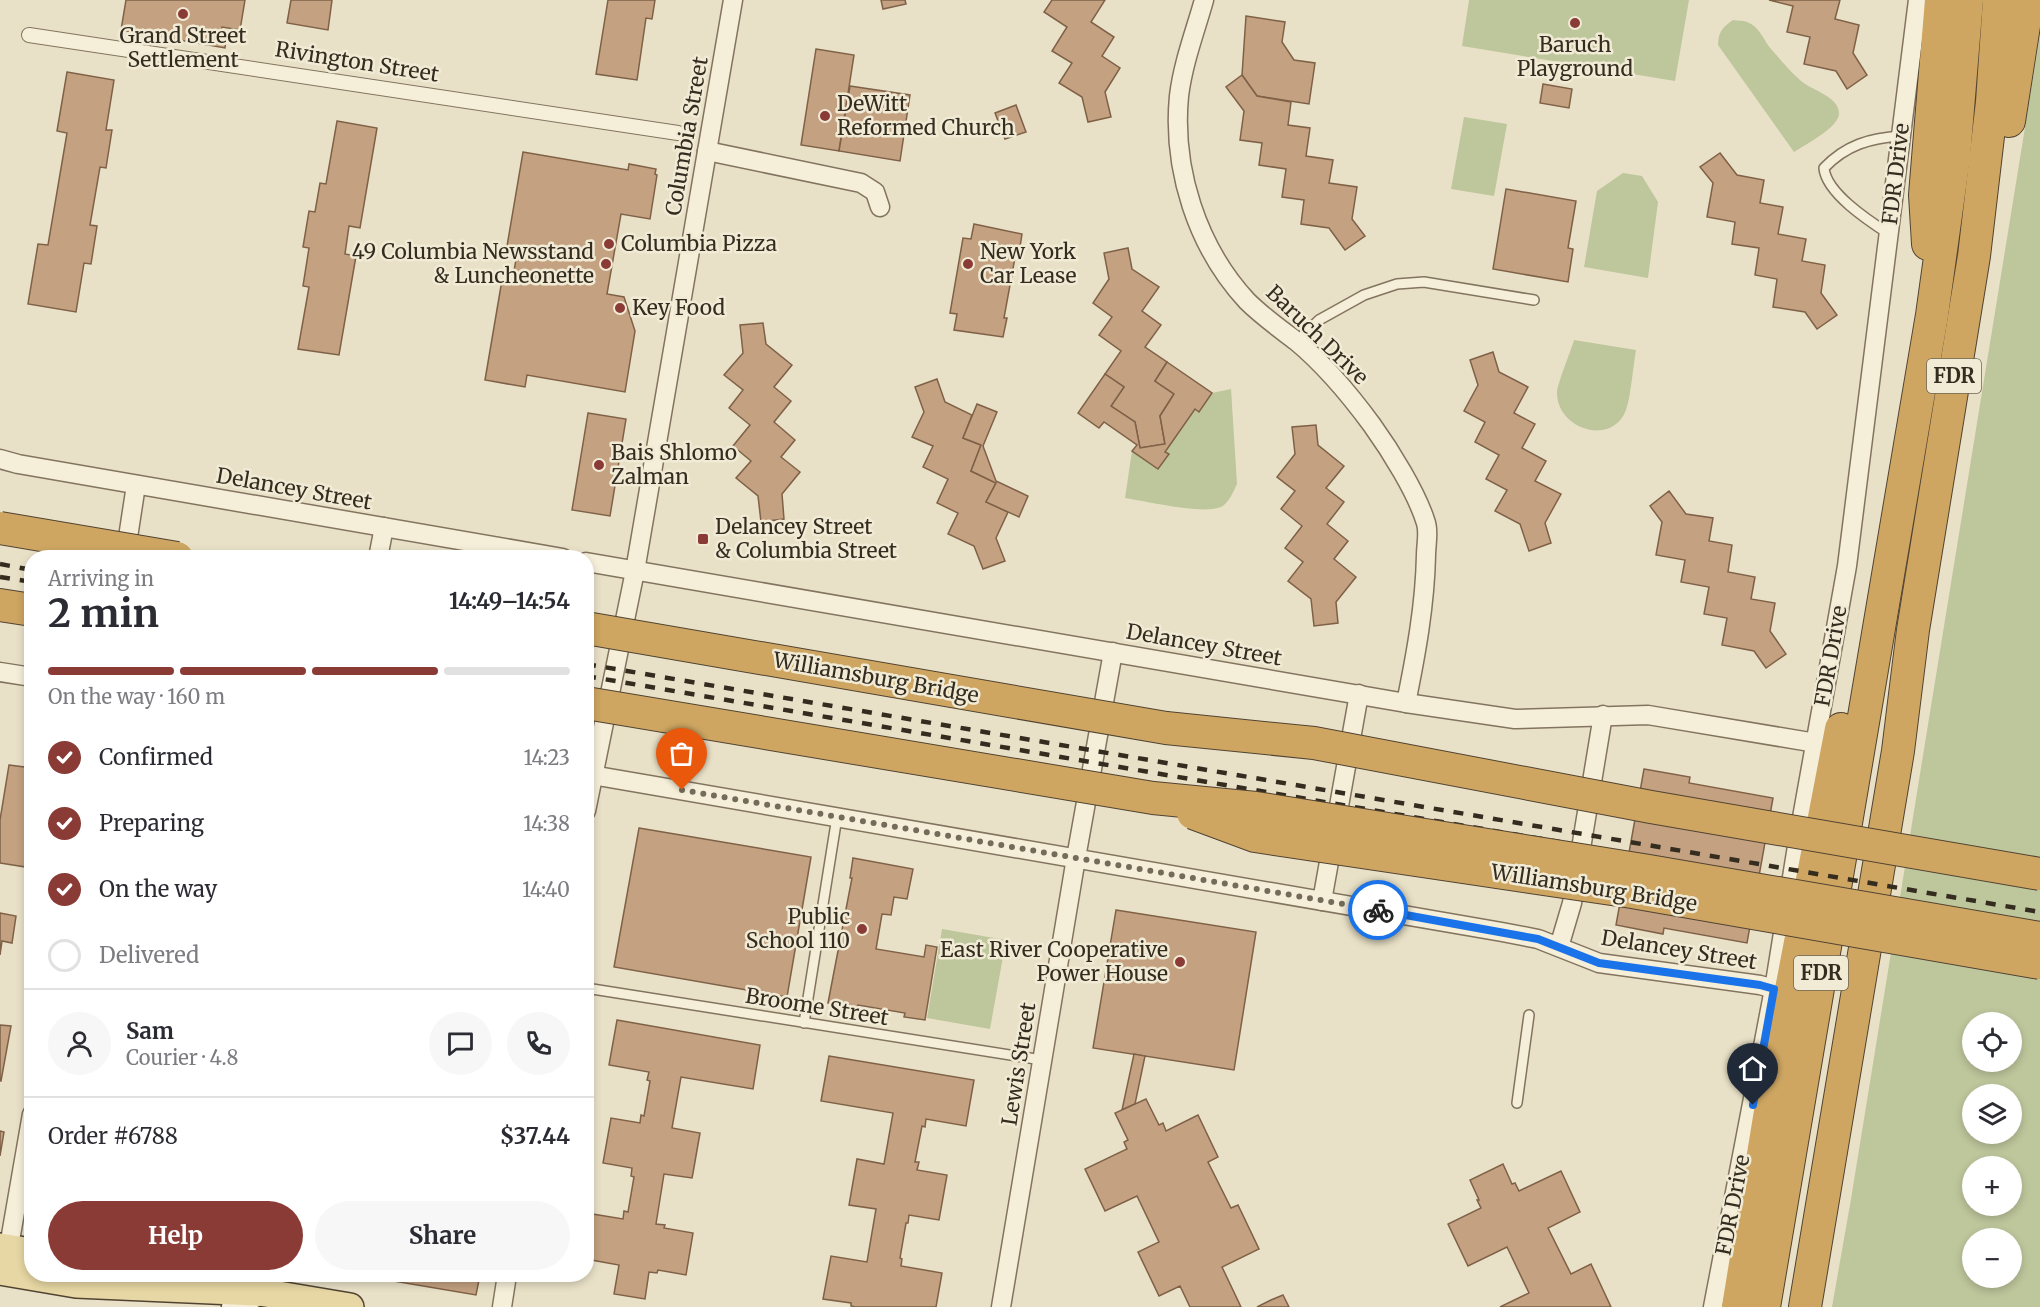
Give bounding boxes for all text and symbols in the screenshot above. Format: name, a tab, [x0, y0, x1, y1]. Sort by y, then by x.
marker: Grand Street Settlement	[176, 7, 190, 21]
marker: Baruch Playground	[1568, 16, 1582, 30]
place label: Grand Street Settlement	[120, 22, 246, 73]
place label: Baruch Playground	[1517, 31, 1633, 82]
street label: Rivington Street	[273, 35, 441, 88]
street label: Columbia Street	[659, 54, 714, 218]
place label: DeWitt Reformed Church	[837, 90, 1015, 141]
marker: DeWitt Reformed Church	[818, 109, 832, 123]
street label: FDR Drive	[1876, 122, 1915, 226]
place label: Columbia Pizza	[621, 230, 777, 257]
marker: Columbia Pizza	[602, 237, 616, 251]
place label: 49 Columbia Newsstand & Luncheonette	[352, 238, 594, 289]
place label: New York Car Lease	[980, 238, 1077, 289]
marker: 49 Columbia Newsstand & Luncheonette	[599, 257, 613, 271]
marker: New York Car Lease	[961, 257, 975, 271]
street label: Baruch Drive	[1260, 279, 1374, 390]
place label: Key Food	[632, 294, 725, 321]
marker: Key Food	[613, 301, 627, 315]
road number: FDR	[1927, 359, 1981, 393]
place label: Bais Shlomo Zalman	[611, 439, 737, 490]
marker: Bais Shlomo Zalman	[592, 458, 606, 472]
street label: Delancey Street	[214, 462, 374, 515]
place label: Delancey Street & Columbia Street	[715, 513, 897, 564]
marker: Delancey Street & Columbia Street	[696, 532, 710, 546]
text: Arriving in	[48, 566, 154, 591]
text: 14:49–14:54	[449, 587, 570, 615]
text: 2 min	[48, 589, 159, 638]
street label: FDR Drive	[1808, 603, 1853, 709]
street label: Delancey Street	[1124, 618, 1284, 671]
street label: Williamsburg Bridge	[770, 646, 981, 709]
text: On the way · 160 m	[48, 684, 225, 709]
pin	[656, 728, 707, 790]
icon: bag	[665, 737, 698, 770]
icon: check	[48, 741, 81, 774]
text: Confirmed	[99, 743, 213, 771]
text: 14:23	[524, 745, 570, 770]
icon: check	[48, 807, 81, 840]
text: Preparing	[99, 809, 204, 837]
text: 14:38	[523, 811, 570, 836]
street label: Williamsburg Bridge	[1488, 858, 1699, 917]
icon: check	[48, 873, 81, 906]
text: On the way	[99, 875, 217, 903]
text: 14:40	[522, 877, 570, 902]
courier	[1348, 880, 1408, 940]
icon: bike	[1362, 894, 1395, 927]
place label: Public School 110	[746, 903, 850, 954]
marker: Public School 110	[855, 922, 869, 936]
street label: Delancey Street	[1599, 924, 1759, 975]
place label: East River Cooperative Power House	[940, 936, 1168, 987]
text: Delivered	[99, 941, 199, 969]
marker: East River Cooperative Power House	[1173, 955, 1187, 969]
road number: FDR	[1794, 956, 1848, 990]
street label: Broome Street	[743, 982, 891, 1031]
street label: Lewis Street	[995, 1000, 1042, 1128]
button: person	[48, 1012, 111, 1075]
button: chat	[429, 1012, 492, 1075]
button: phone	[507, 1012, 570, 1075]
map controls	[1962, 1012, 2022, 1288]
button: locate	[1962, 1012, 2022, 1072]
text: Sam	[126, 1017, 174, 1045]
pin	[1727, 1043, 1778, 1105]
text: Courier · 4.8	[126, 1045, 238, 1070]
icon: home	[1736, 1052, 1769, 1085]
button: layers	[1962, 1084, 2022, 1144]
text: Order #6788	[48, 1122, 178, 1150]
text: $37.44	[500, 1122, 570, 1150]
street label: FDR Drive	[1710, 1152, 1756, 1258]
button: +	[1962, 1156, 2022, 1216]
button: Help	[48, 1201, 303, 1270]
button: Share	[315, 1201, 570, 1270]
button: −	[1962, 1228, 2022, 1288]

